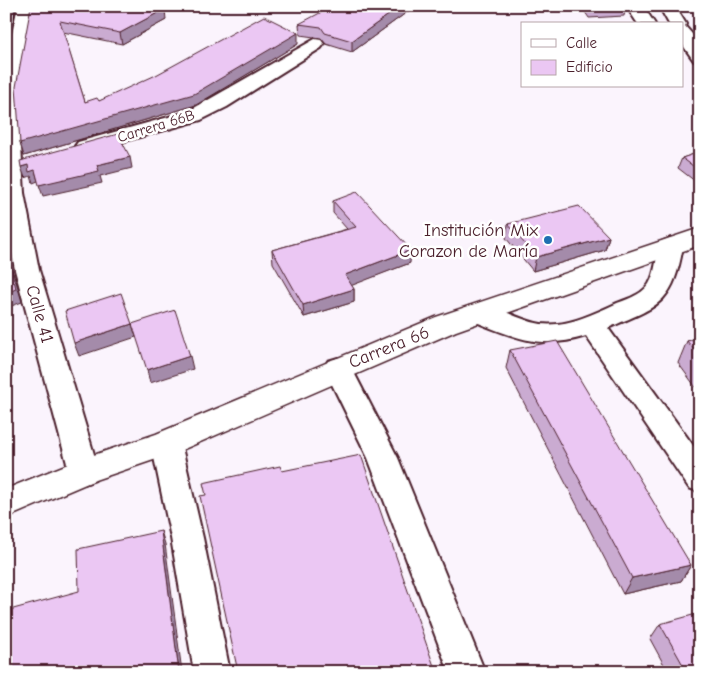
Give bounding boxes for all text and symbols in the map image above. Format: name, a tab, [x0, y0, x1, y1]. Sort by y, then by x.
legend	[521, 22, 684, 88]
text: Calle	[566, 34, 598, 52]
text: Edificio	[566, 58, 613, 76]
street label: Carrera 66B	[115, 106, 197, 146]
place label: Institución Mix Corazon de María	[399, 220, 538, 262]
marker: Institución Mix Corazon de María	[542, 234, 554, 246]
street label: Calle 41	[21, 283, 58, 345]
street label: Carrera 66	[346, 322, 432, 373]

